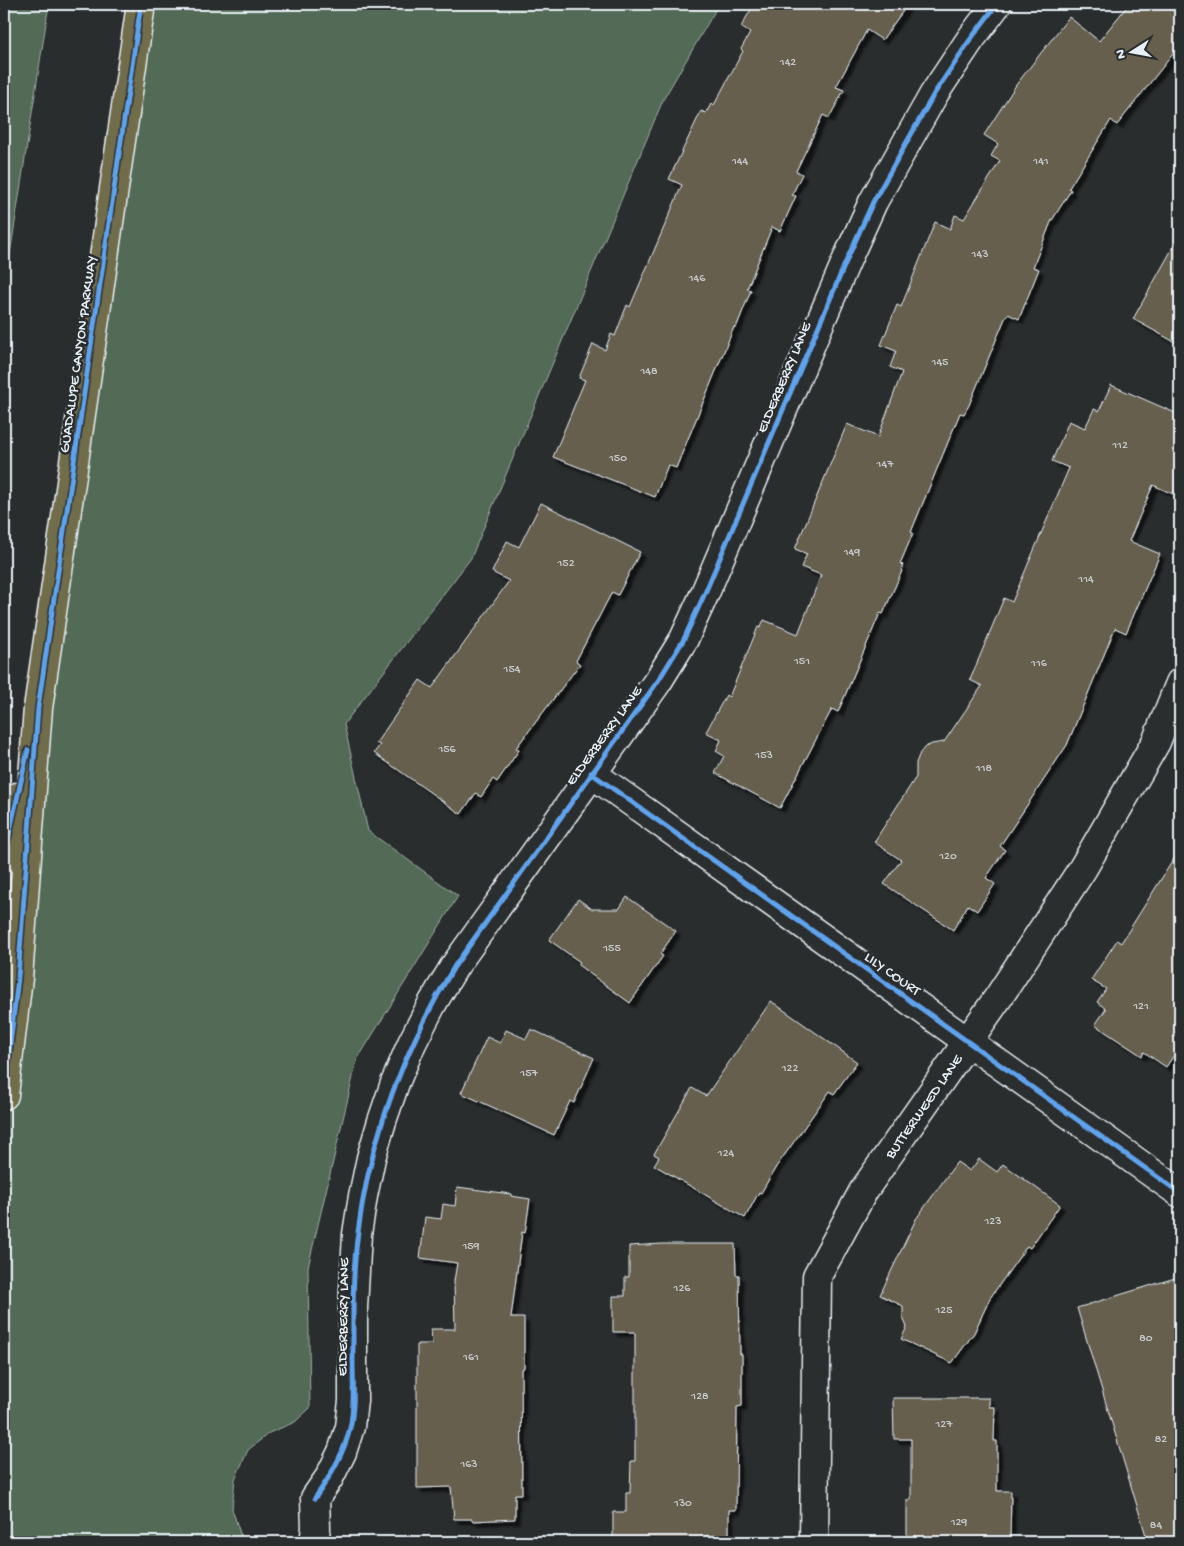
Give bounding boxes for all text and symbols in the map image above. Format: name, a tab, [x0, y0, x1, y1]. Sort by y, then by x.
north arrow	[1106, 28, 1156, 78]
text: N	[1112, 48, 1131, 60]
house number: 142	[779, 56, 796, 70]
house number: 144	[731, 155, 748, 169]
house number: 141	[1032, 155, 1049, 169]
house number: 143	[971, 248, 988, 262]
street label: GUADALUPE CANYON PARKWAY	[56, 255, 102, 454]
house number: 146	[688, 272, 706, 286]
street label: ELDERBERRY LANE	[753, 319, 817, 436]
house number: 145	[931, 356, 948, 370]
house number: 148	[639, 365, 658, 379]
house number: 112	[1111, 439, 1128, 453]
house number: 150	[608, 452, 627, 466]
house number: 147	[876, 458, 894, 472]
house number: 149	[843, 546, 860, 560]
house number: 152	[556, 557, 575, 571]
house number: 114	[1077, 573, 1094, 587]
house number: 151	[793, 655, 810, 669]
house number: 116	[1030, 657, 1048, 671]
house number: 154	[503, 663, 521, 677]
street label: ELDERBERRY LANE	[562, 682, 647, 789]
house number: 156	[437, 743, 457, 757]
house number: 153	[754, 749, 773, 763]
house number: 118	[975, 762, 993, 776]
house number: 120	[938, 850, 957, 864]
house number: 155	[602, 942, 621, 956]
street label: LILY COURT	[860, 949, 924, 1001]
house number: 121	[1132, 1000, 1149, 1014]
street label: BUTTERWEED LANE	[881, 1051, 968, 1164]
house number: 122	[781, 1062, 798, 1076]
house number: 157	[519, 1067, 538, 1081]
house number: 124	[717, 1147, 735, 1161]
house number: 123	[984, 1215, 1001, 1229]
house number: 159	[461, 1240, 480, 1254]
street label: ELDERBERRY LANE	[334, 1257, 354, 1376]
house number: 126	[673, 1282, 691, 1296]
house number: 125	[934, 1304, 953, 1318]
house number: 80	[1139, 1332, 1153, 1346]
house number: 161	[462, 1351, 479, 1365]
house number: 128	[690, 1390, 709, 1404]
house number: 127	[935, 1418, 953, 1432]
house number: 82	[1155, 1433, 1167, 1447]
house number: 163	[459, 1458, 478, 1472]
house number: 130	[673, 1497, 692, 1511]
house number: 129	[950, 1516, 967, 1530]
house number: 84	[1150, 1519, 1162, 1533]

